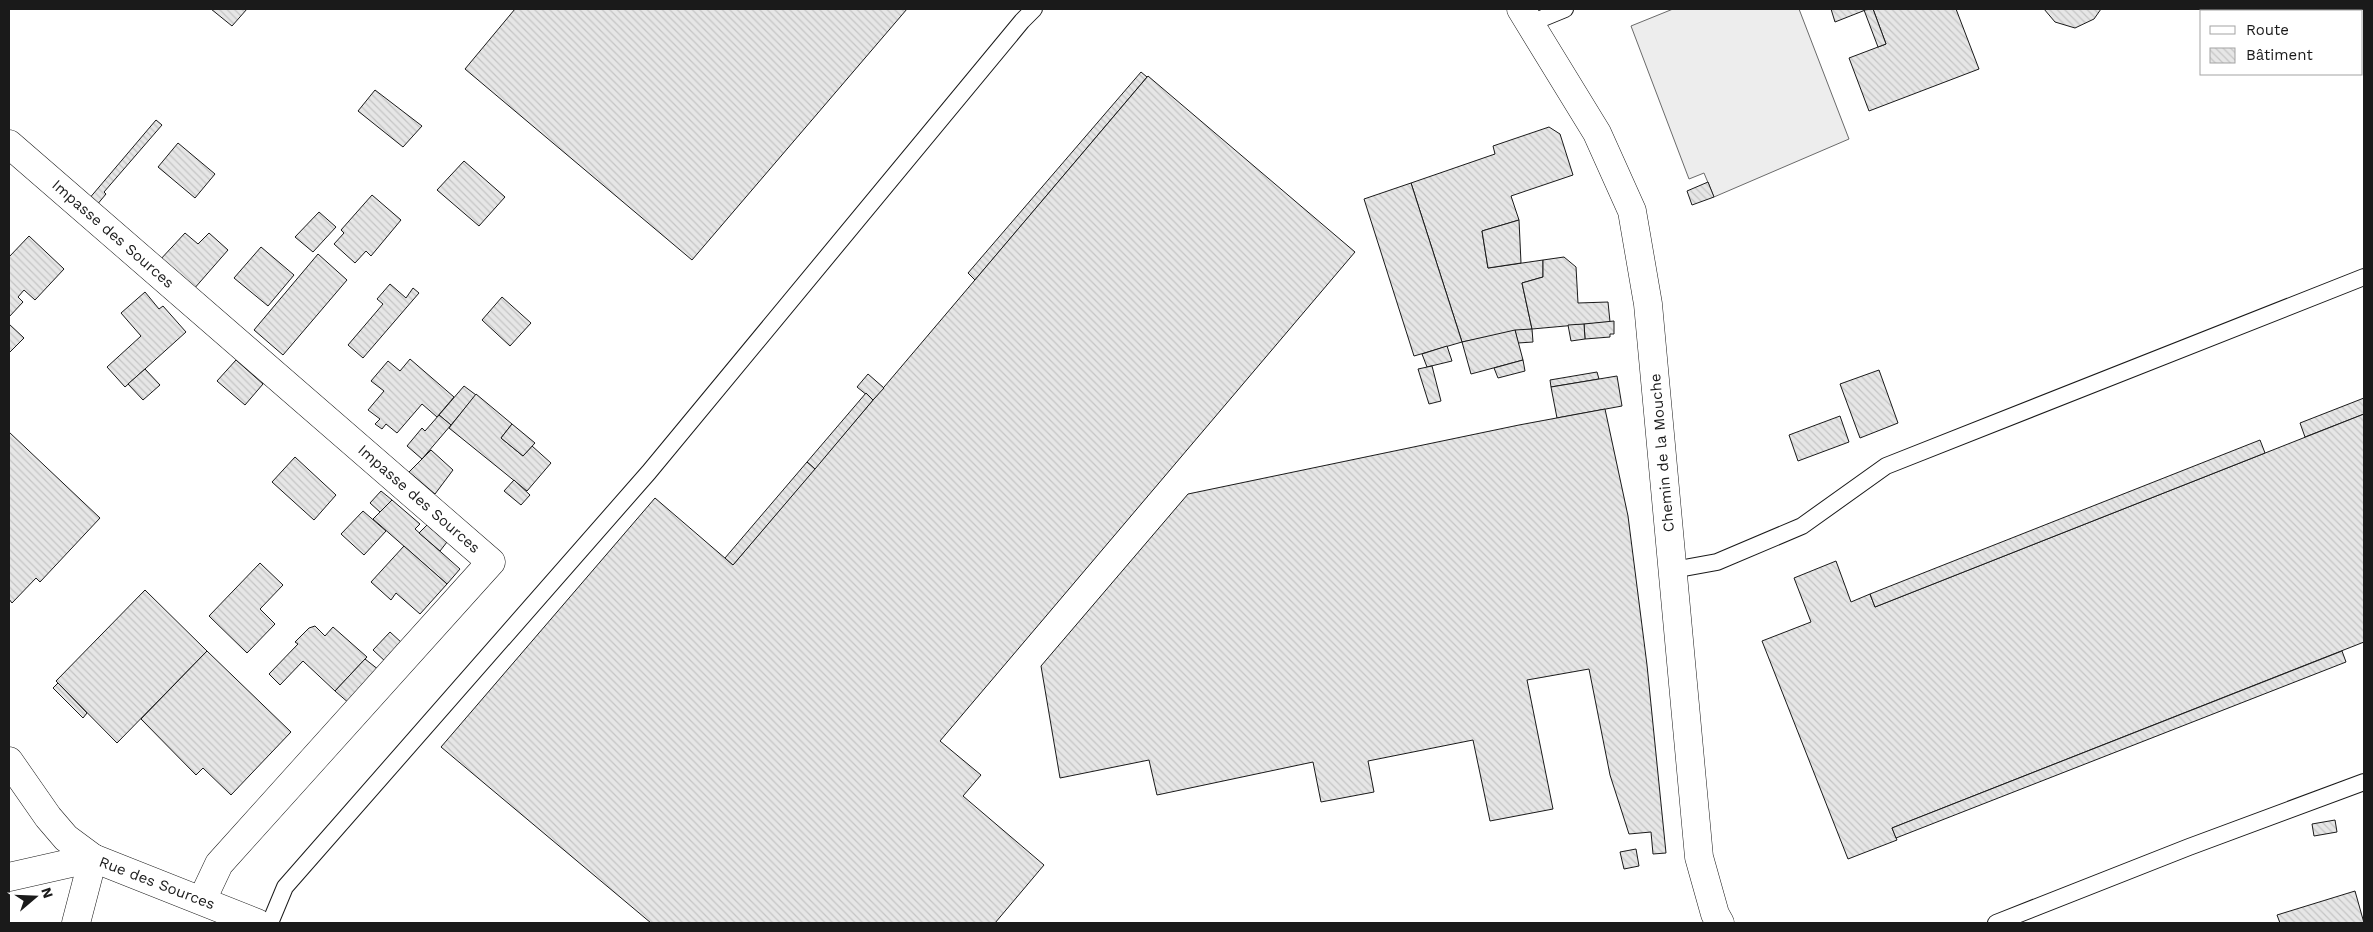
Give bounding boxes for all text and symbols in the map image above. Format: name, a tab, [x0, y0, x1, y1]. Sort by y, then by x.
legend	[2200, 10, 2363, 75]
text: Route	[2246, 21, 2289, 39]
text: Bâtiment	[2246, 46, 2313, 64]
street label: Impasse des Sources	[48, 176, 178, 292]
street label: Chemin de la Mouche	[1646, 373, 1678, 533]
street label: Impasse des Sources	[354, 441, 484, 557]
street label: Rue des Sources	[97, 853, 218, 913]
north arrow	[10, 872, 60, 922]
text: N	[38, 885, 57, 900]

